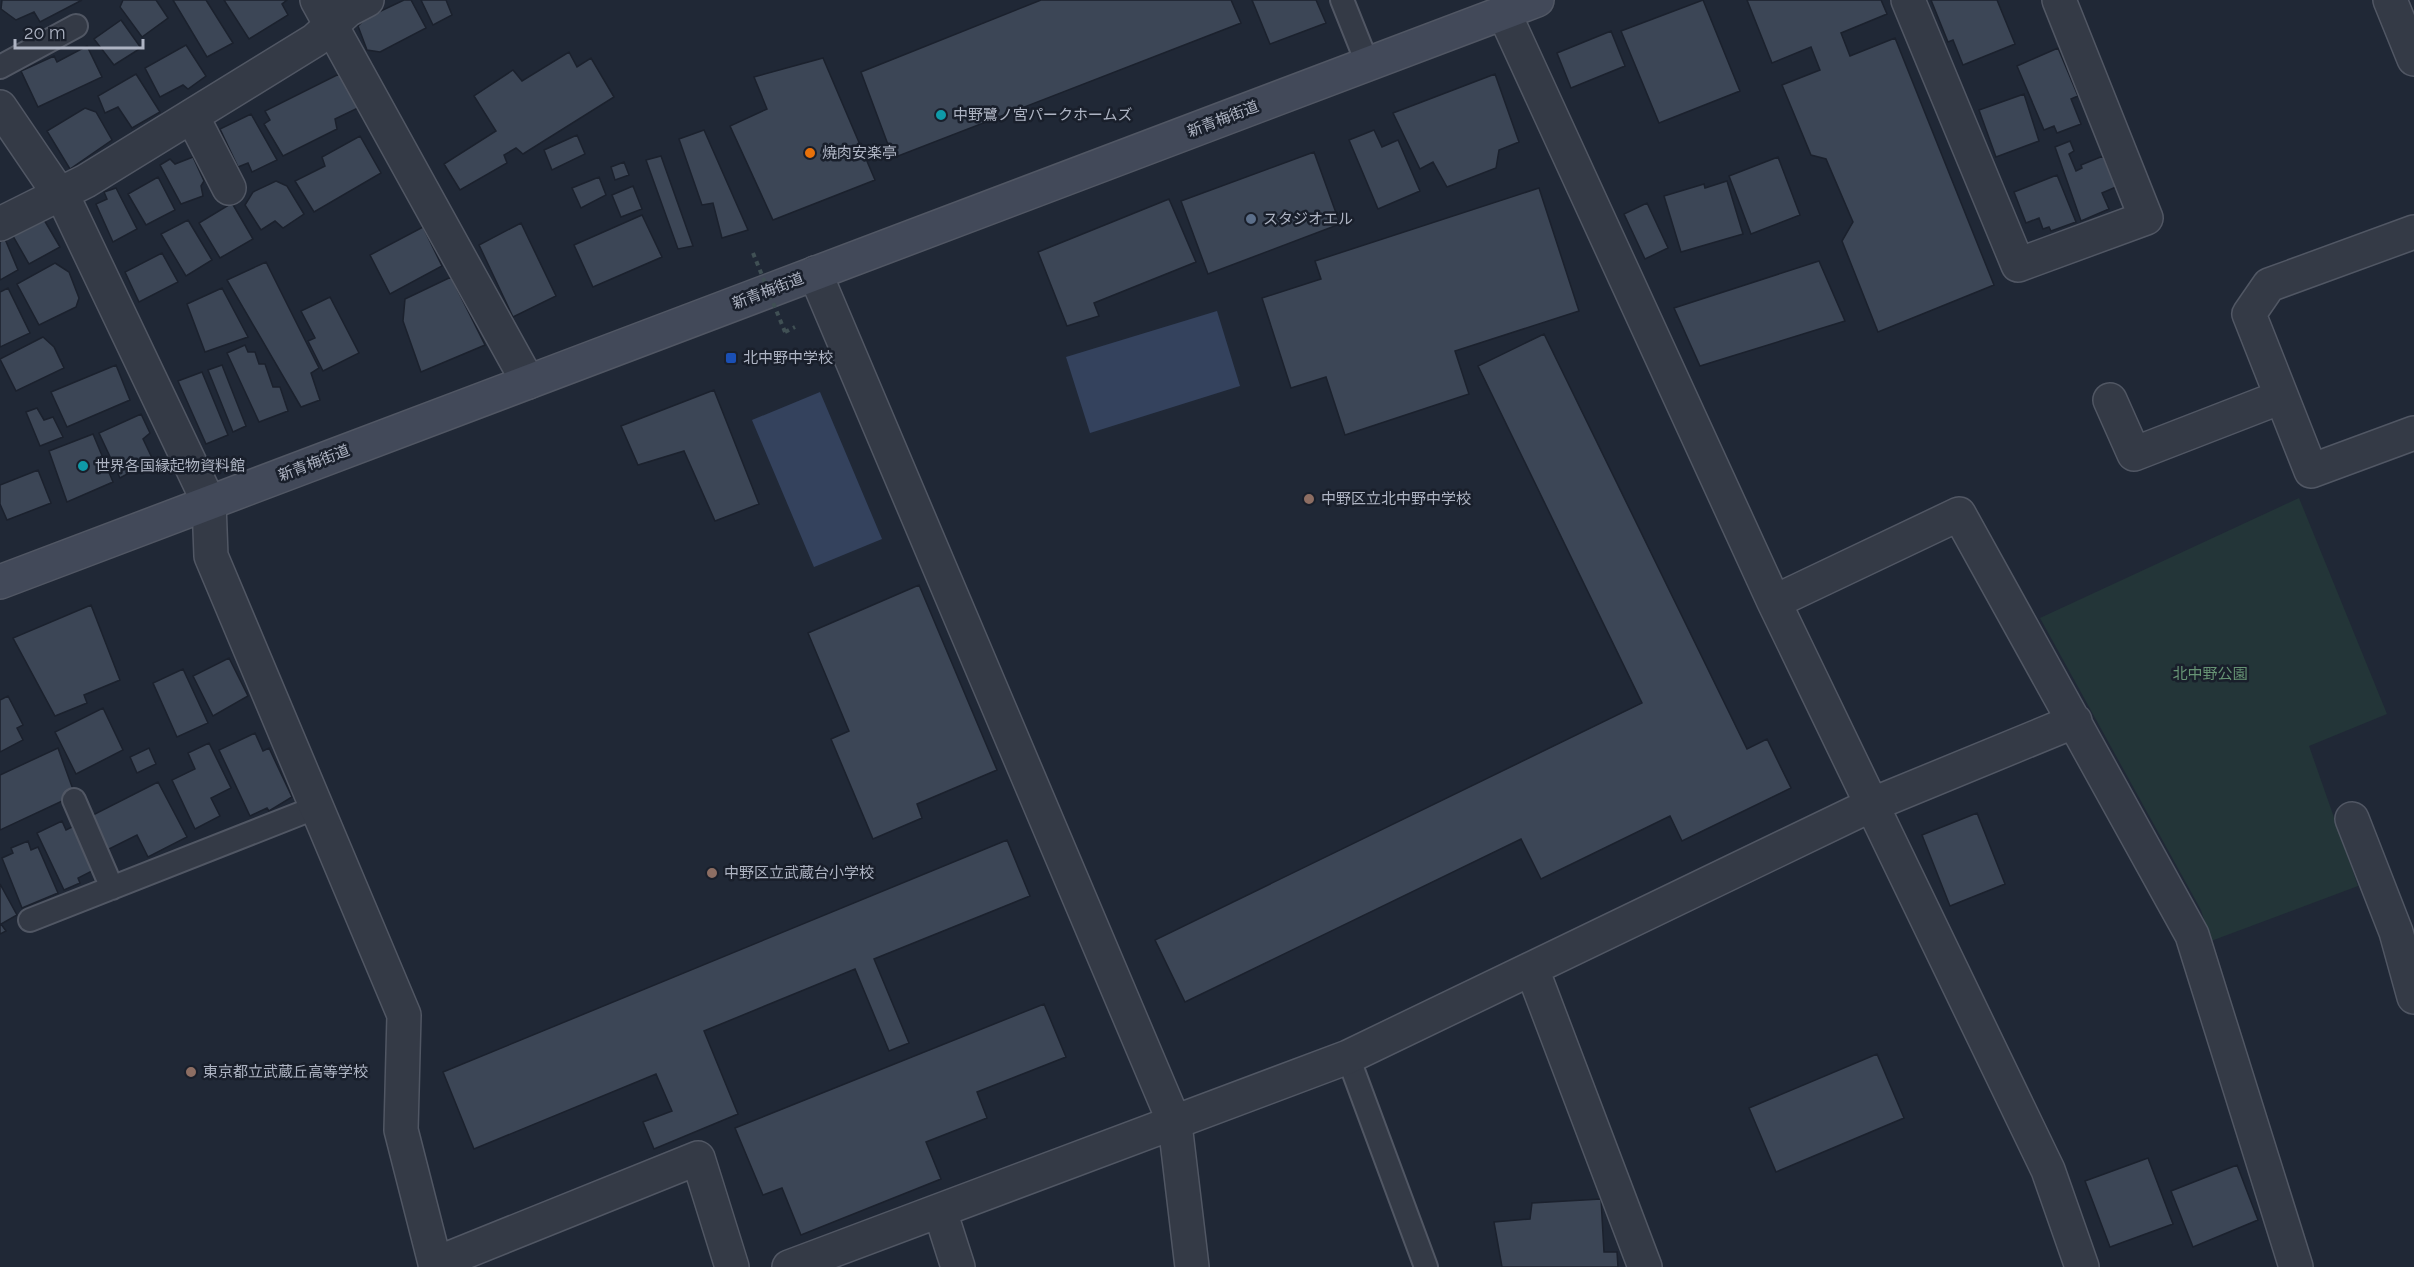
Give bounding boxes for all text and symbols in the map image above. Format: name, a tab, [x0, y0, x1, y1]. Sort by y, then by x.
scale bar	[15, 12, 142, 50]
text: 20 m	[24, 22, 66, 43]
street label: 新青梅街道	[1185, 97, 1261, 141]
place label: 中野鷺ノ宮パークホームズ	[953, 106, 1133, 124]
marker: 中野鷺ノ宮パークホームズ	[934, 108, 948, 122]
place label: 焼肉安楽亭	[822, 144, 897, 162]
marker: 焼肉安楽亭	[803, 146, 817, 160]
place label: スタジオエル	[1263, 210, 1353, 228]
marker: スタジオエル	[1244, 212, 1258, 226]
street label: 新青梅街道	[730, 269, 806, 313]
place label: 北中野中学校	[743, 349, 833, 367]
marker: 北中野中学校	[724, 351, 738, 365]
street label: 新青梅街道	[276, 441, 352, 485]
place label: 世界各国縁起物資料館	[95, 457, 245, 475]
marker: 世界各国縁起物資料館	[76, 459, 90, 473]
place label: 中野区立北中野中学校	[1321, 490, 1471, 508]
marker: 中野区立北中野中学校	[1302, 492, 1316, 506]
park label: 北中野公園	[2172, 665, 2248, 683]
place label: 中野区立武蔵台小学校	[724, 864, 874, 882]
marker: 中野区立武蔵台小学校	[705, 866, 719, 880]
place label: 東京都立武蔵丘高等学校	[203, 1063, 368, 1081]
marker: 東京都立武蔵丘高等学校	[184, 1065, 198, 1079]

